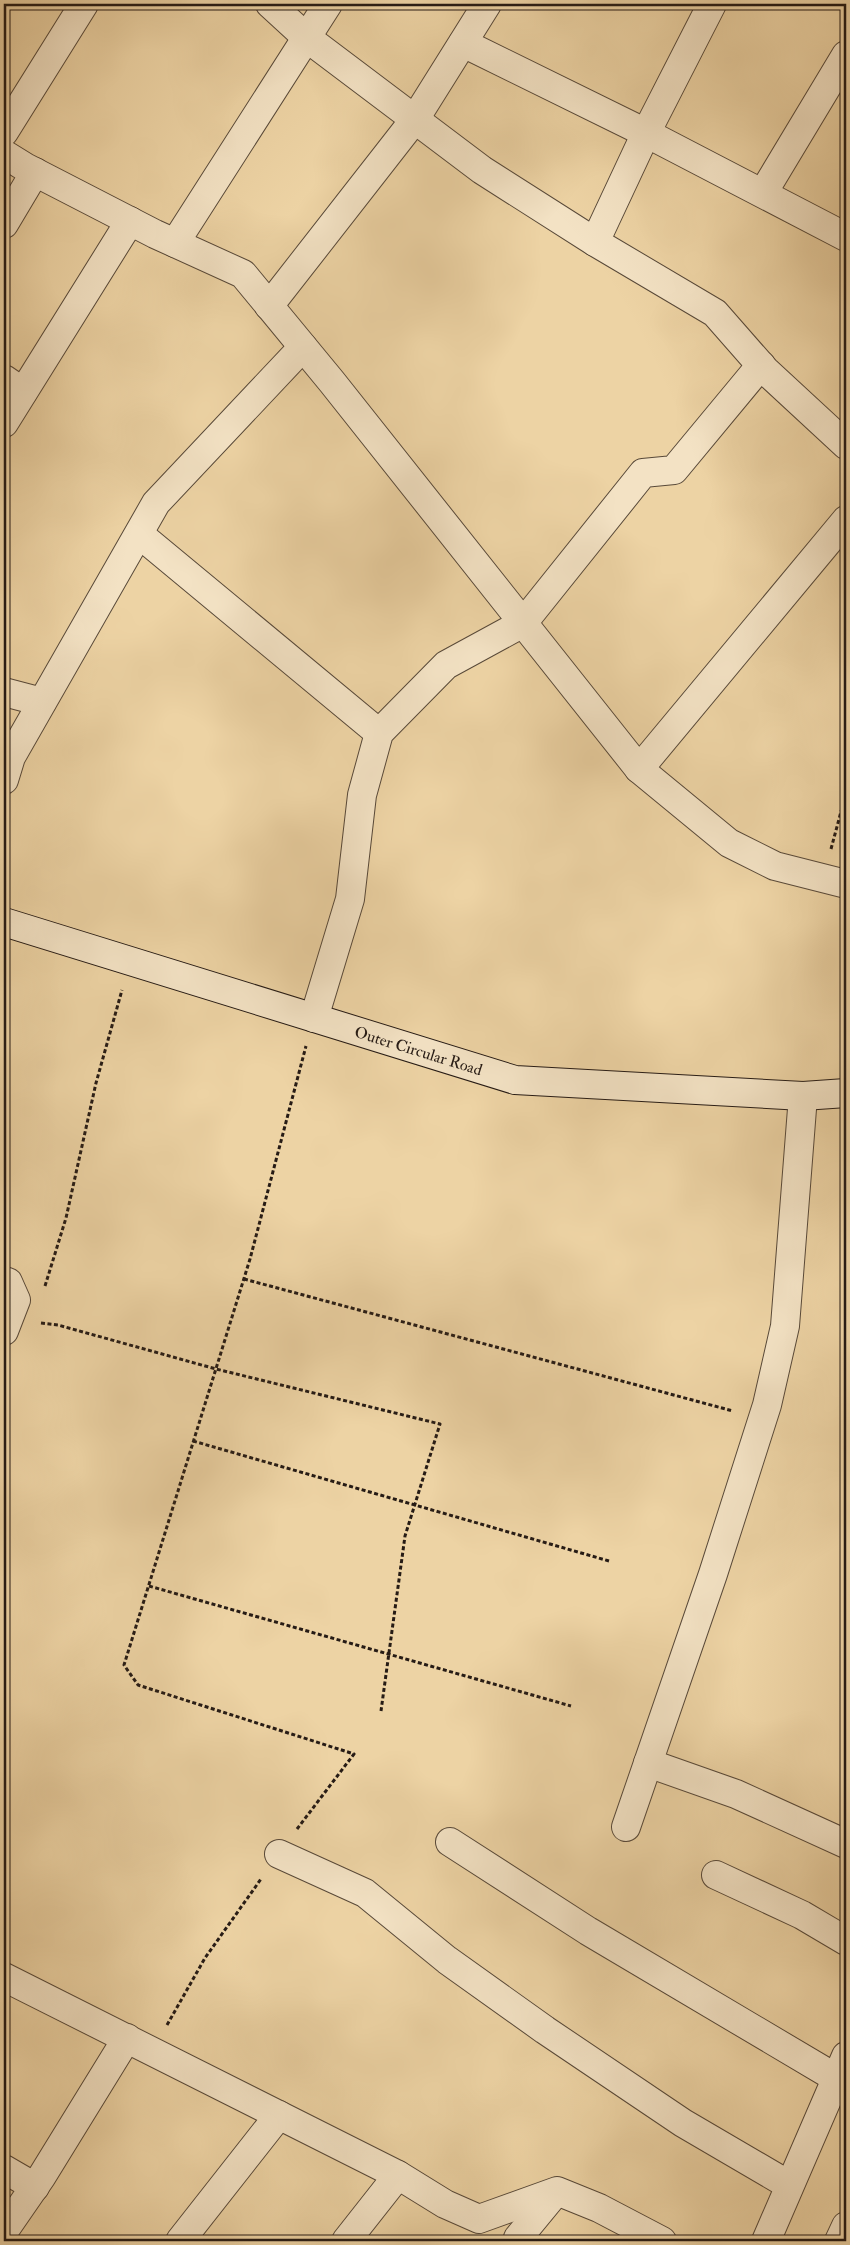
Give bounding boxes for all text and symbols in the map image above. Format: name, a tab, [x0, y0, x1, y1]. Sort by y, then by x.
street label: Outer Circular Road	[352, 1022, 485, 1080]

